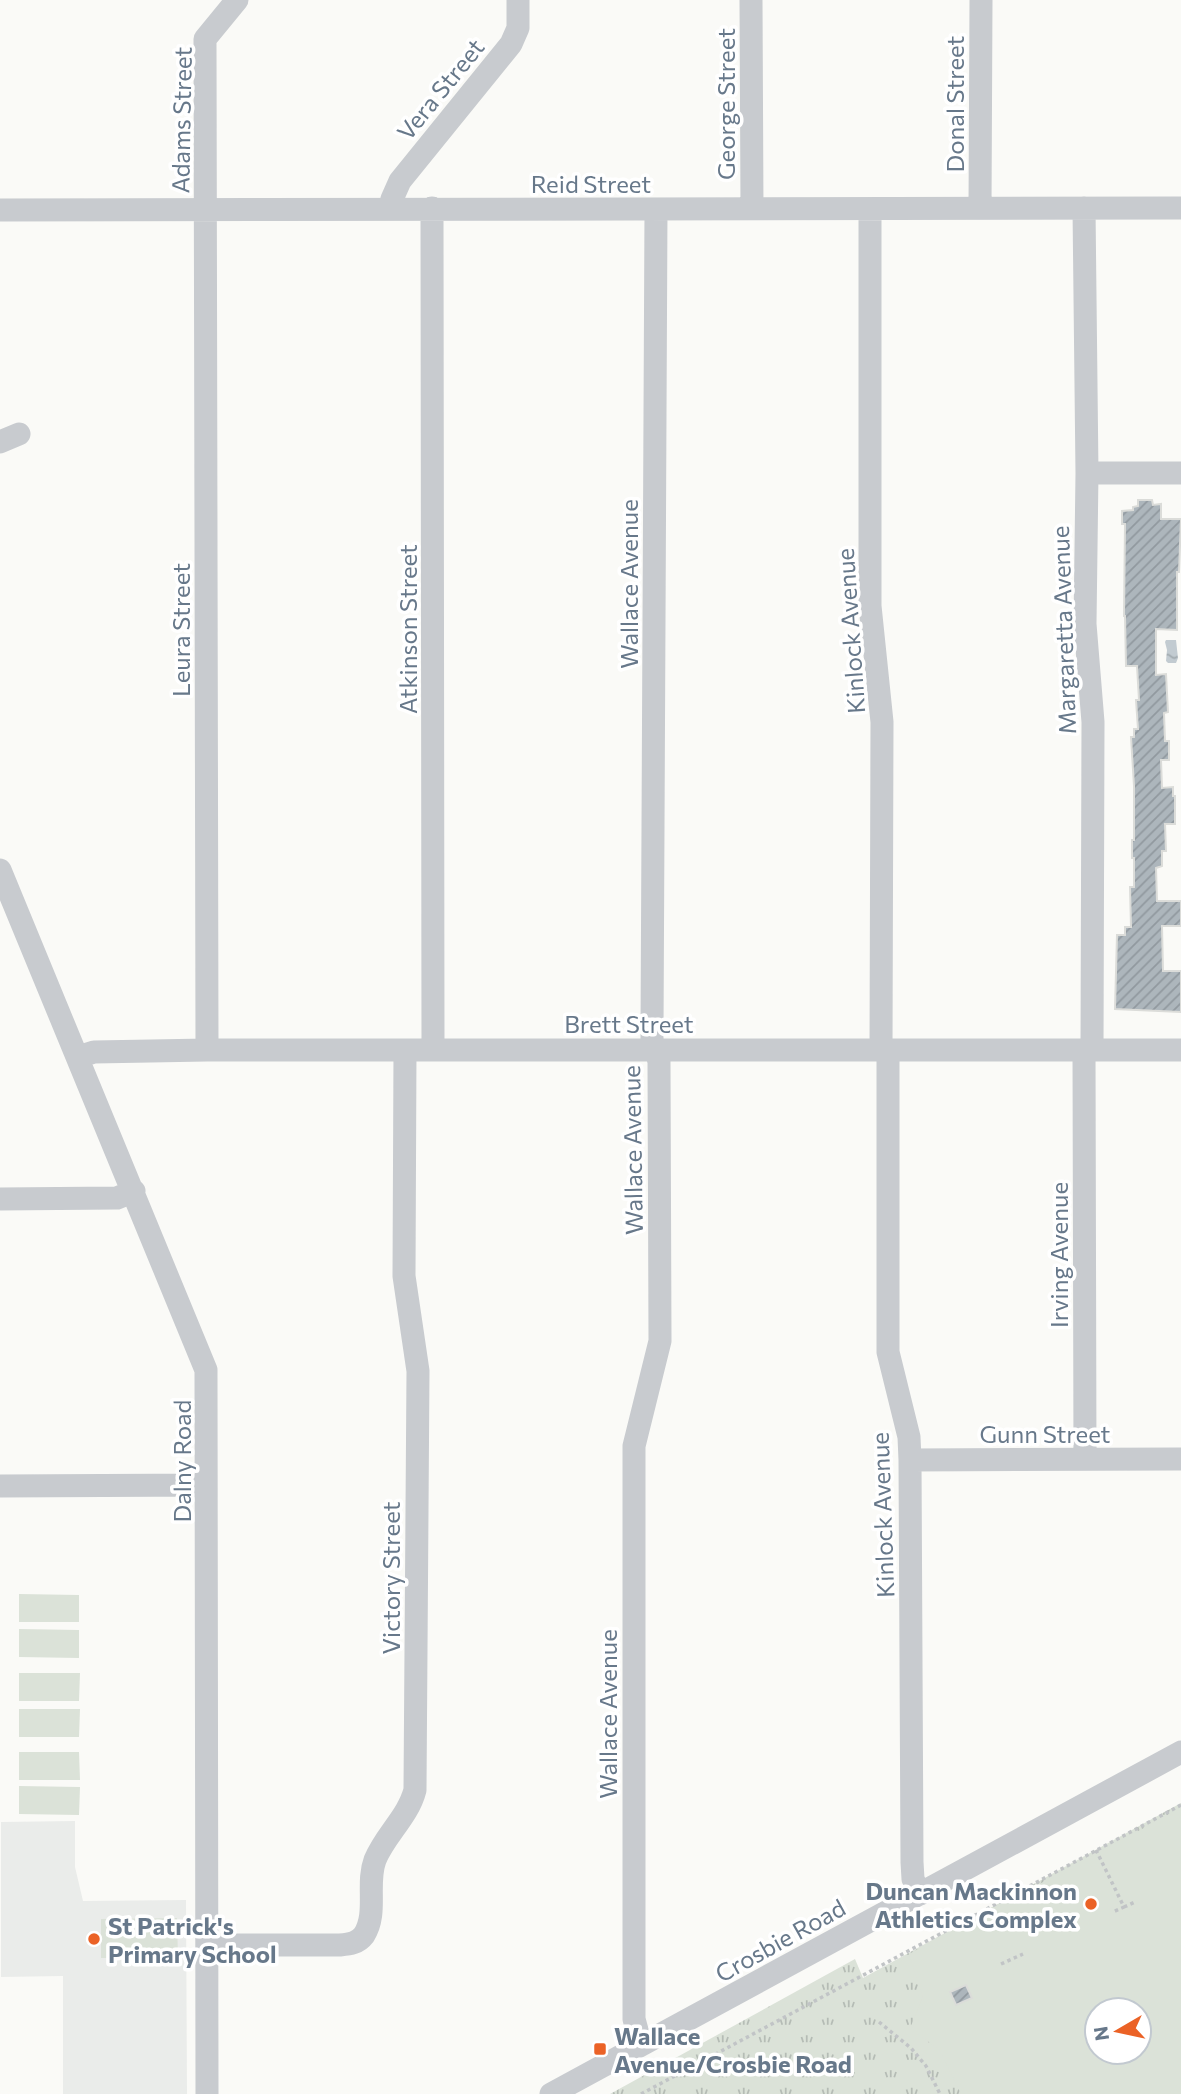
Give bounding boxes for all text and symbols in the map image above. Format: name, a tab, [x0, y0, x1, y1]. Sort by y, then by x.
street label: George Street	[711, 28, 740, 180]
street label: Vera Street	[390, 32, 490, 145]
street label: Donal Street	[940, 35, 969, 172]
street label: Adams Street	[165, 46, 197, 194]
street label: Reid Street	[531, 169, 651, 198]
street label: Wallace Avenue	[614, 499, 643, 669]
street label: Margaretta Avenue	[1045, 525, 1081, 735]
street label: Atkinson Street	[393, 544, 422, 714]
street label: Kinlock Avenue	[830, 547, 870, 715]
street label: Leura Street	[166, 563, 195, 697]
street label: Brett Street	[564, 1009, 694, 1038]
street label: Wallace Avenue	[616, 1065, 648, 1235]
street label: Irving Avenue	[1044, 1182, 1073, 1328]
street label: Dalny Road	[167, 1400, 196, 1522]
street label: Gunn Street	[980, 1419, 1111, 1448]
street label: Kinlock Avenue	[865, 1432, 899, 1598]
street label: Victory Street	[376, 1501, 405, 1654]
street label: Wallace Avenue	[593, 1629, 622, 1799]
place label: Duncan Mackinnon Athletics Complex	[865, 1876, 1077, 1933]
street label: Crosbie Road	[710, 1892, 850, 1988]
marker: Duncan Mackinnon Athletics Complex	[1083, 1896, 1099, 1912]
place label: St Patrick's Primary School	[108, 1911, 277, 1968]
marker: St Patrick's Primary School	[86, 1931, 102, 1947]
north arrow	[1083, 1996, 1153, 2066]
place label: Wallace Avenue/Crosbie Road	[614, 2021, 852, 2078]
text: N	[1088, 2025, 1113, 2043]
marker: Wallace Avenue/Crosbie Road	[592, 2041, 608, 2057]

